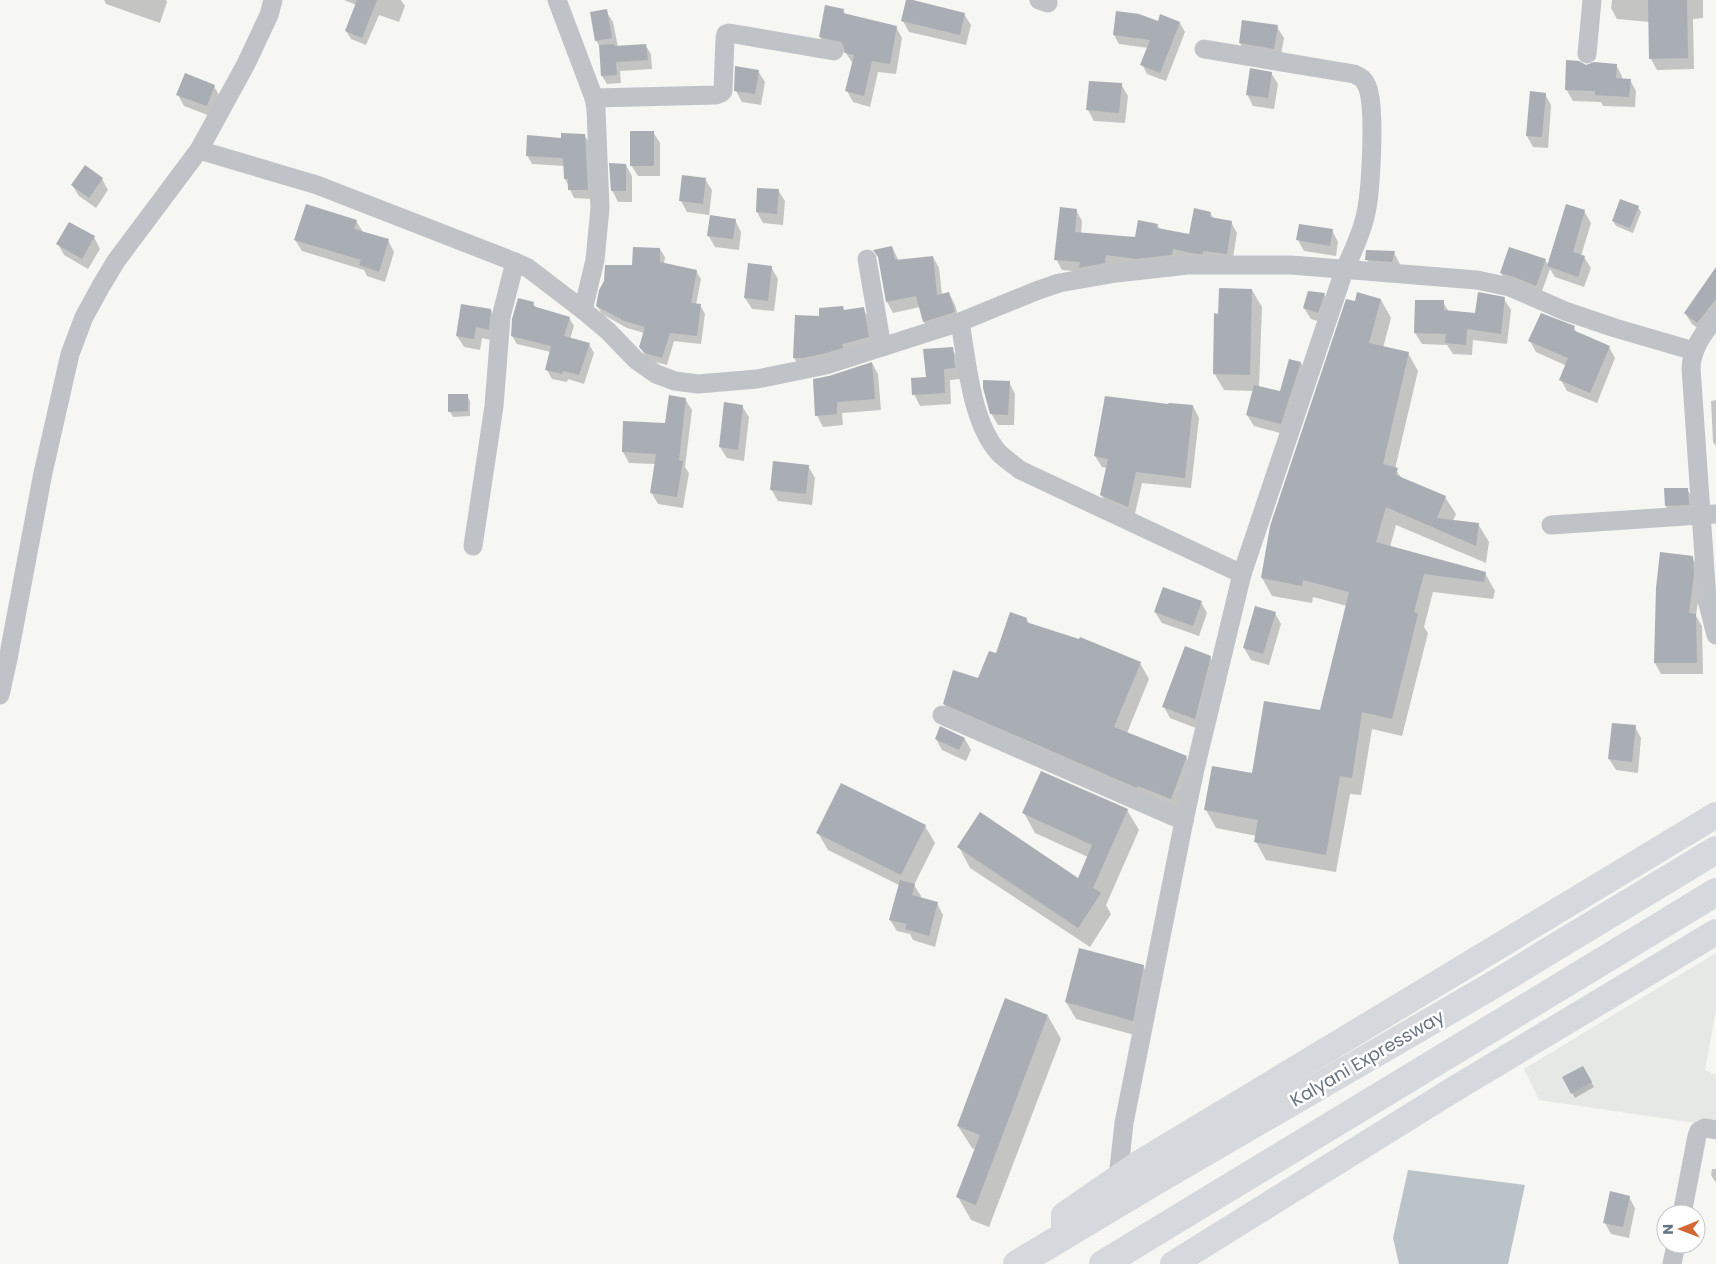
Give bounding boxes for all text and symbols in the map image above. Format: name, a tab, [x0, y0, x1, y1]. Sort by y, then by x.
street label: Kalyani Expressway	[1285, 1004, 1449, 1112]
north arrow	[1656, 1204, 1706, 1254]
text: N	[1658, 1224, 1678, 1235]

